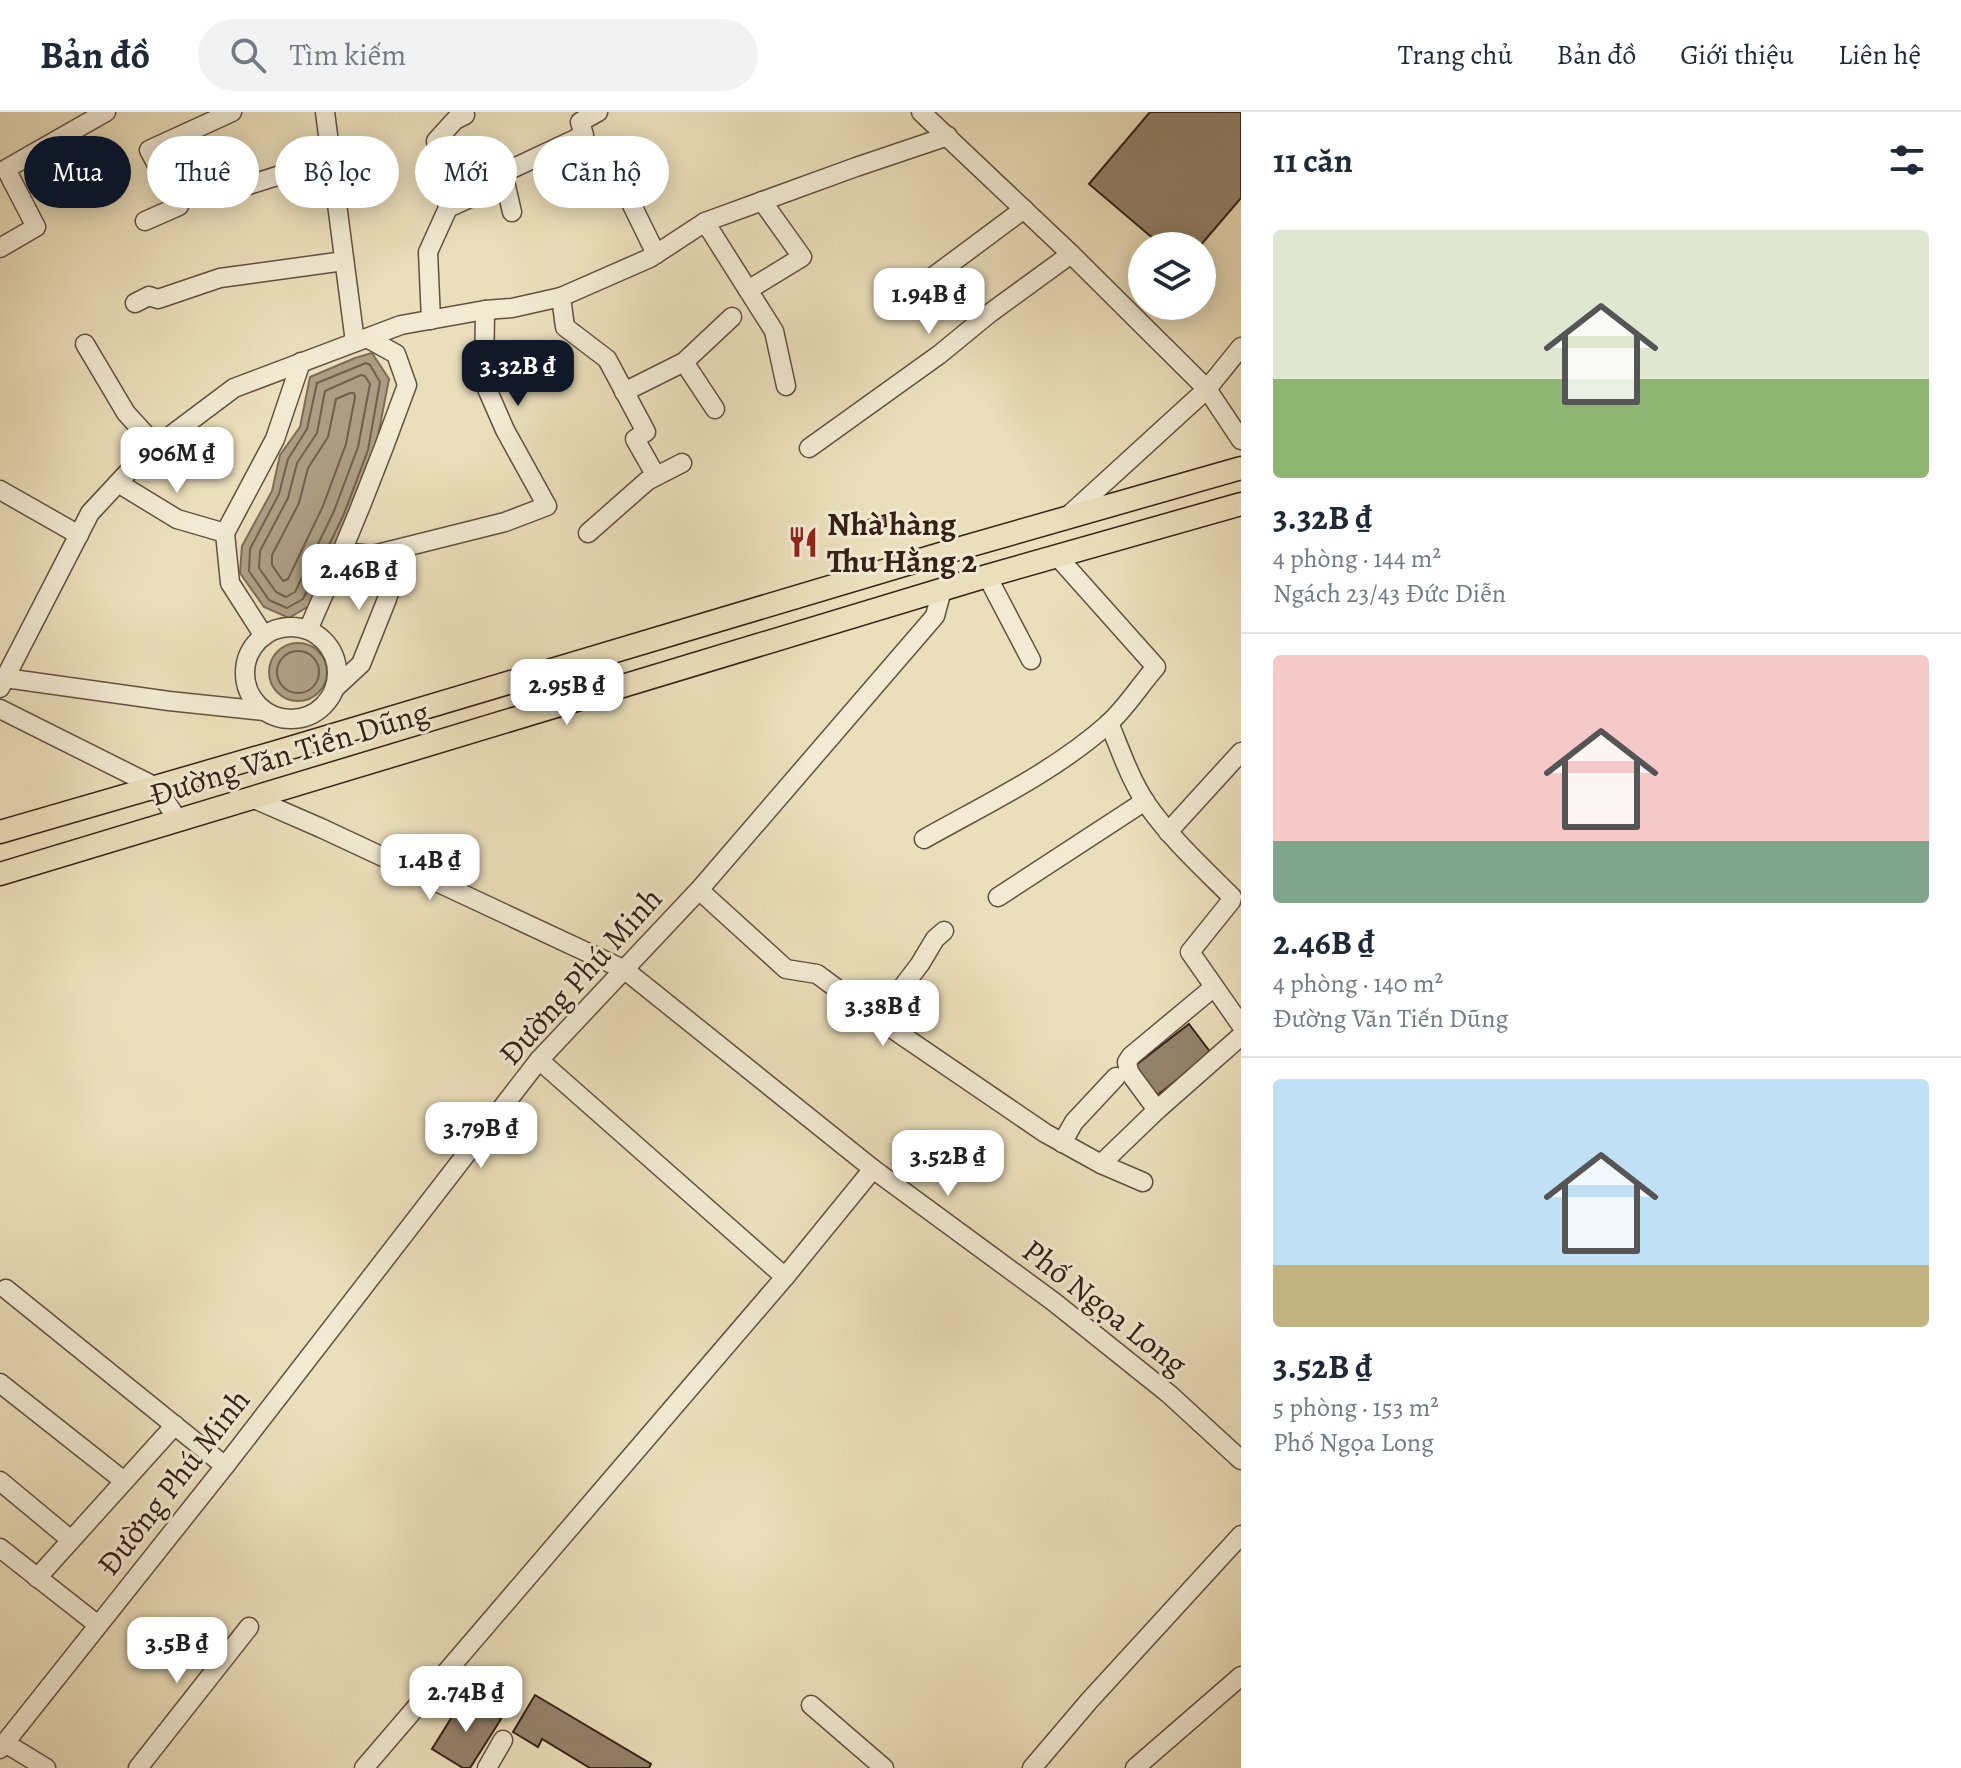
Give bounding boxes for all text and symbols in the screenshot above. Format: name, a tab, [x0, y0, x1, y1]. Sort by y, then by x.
search box	[198, 19, 758, 91]
text: Bản đồ	[40, 29, 150, 81]
icon: search	[226, 33, 270, 77]
text: Tìm kiếm	[290, 35, 406, 75]
text: Trang chủ	[1398, 36, 1513, 74]
text: Bản đồ	[1557, 36, 1636, 74]
text: Giới thiệu	[1680, 36, 1794, 74]
text: Liên hệ	[1838, 36, 1921, 74]
chip: Mua	[24, 136, 131, 208]
chip: Thuê	[147, 136, 259, 208]
chip: Bộ lọc	[275, 136, 399, 208]
chip: Mới	[415, 136, 517, 208]
chip: Căn hộ	[533, 136, 669, 208]
text: 11 căn	[1273, 137, 1353, 184]
icon: filters	[1885, 138, 1929, 182]
map controls	[1128, 232, 1216, 320]
button: layers	[1128, 232, 1216, 320]
pin: 1.94B ₫	[855, 268, 1003, 336]
text: 1.94B ₫	[892, 276, 966, 311]
icon: home	[1529, 282, 1673, 426]
pin: 3.32B ₫	[444, 340, 592, 408]
text: 3.32B ₫	[480, 348, 556, 383]
pin: 906M ₫	[112, 427, 242, 495]
text: 906M ₫	[139, 435, 215, 470]
text: 3.32B ₫	[1273, 494, 1373, 541]
place label: Nhà hàng Thu Hằng 2	[827, 502, 977, 583]
restaurant icon: Nhà hàng Thu Hằng 2	[786, 525, 820, 559]
text: 4 phòng · 144 m²	[1273, 541, 1441, 576]
pin: 2.46B ₫	[285, 544, 433, 612]
text: 2.46B ₫	[320, 552, 398, 587]
text: Ngách 23/43 Đức Diễn	[1273, 576, 1506, 611]
pin: 2.95B ₫	[493, 659, 641, 727]
text: 2.95B ₫	[529, 667, 605, 702]
street label: Đường Văn Tiến Dũng	[144, 690, 434, 816]
icon: home	[1529, 707, 1673, 851]
pin: 1.4B ₫	[365, 834, 495, 902]
text: 1.4B ₫	[399, 842, 461, 877]
street label: Đường Phú Minh	[488, 877, 672, 1075]
text: 2.46B ₫	[1273, 919, 1375, 966]
text: 4 phòng · 140 m²	[1273, 966, 1443, 1001]
pin: 3.38B ₫	[809, 980, 957, 1048]
text: 3.38B ₫	[845, 988, 921, 1023]
text: Đường Văn Tiến Dũng	[1273, 1001, 1508, 1036]
pin: 3.79B ₫	[407, 1102, 555, 1170]
text: 3.79B ₫	[443, 1110, 519, 1145]
pin: 3.52B ₫	[874, 1130, 1022, 1198]
icon: home	[1529, 1131, 1673, 1275]
text: 3.52B ₫	[910, 1138, 986, 1173]
street label: Phố Ngọa Long	[1013, 1229, 1197, 1385]
text: 3.52B ₫	[1273, 1343, 1372, 1390]
street label: Đường Phú Minh	[86, 1380, 260, 1584]
text: 5 phòng · 153 m²	[1273, 1390, 1439, 1425]
text: Phố Ngọa Long	[1273, 1425, 1434, 1460]
pin: 3.5B ₫	[112, 1617, 242, 1685]
text: 3.5B ₫	[145, 1625, 209, 1660]
pin: 2.74B ₫	[392, 1666, 540, 1734]
text: 2.74B ₫	[427, 1674, 505, 1709]

